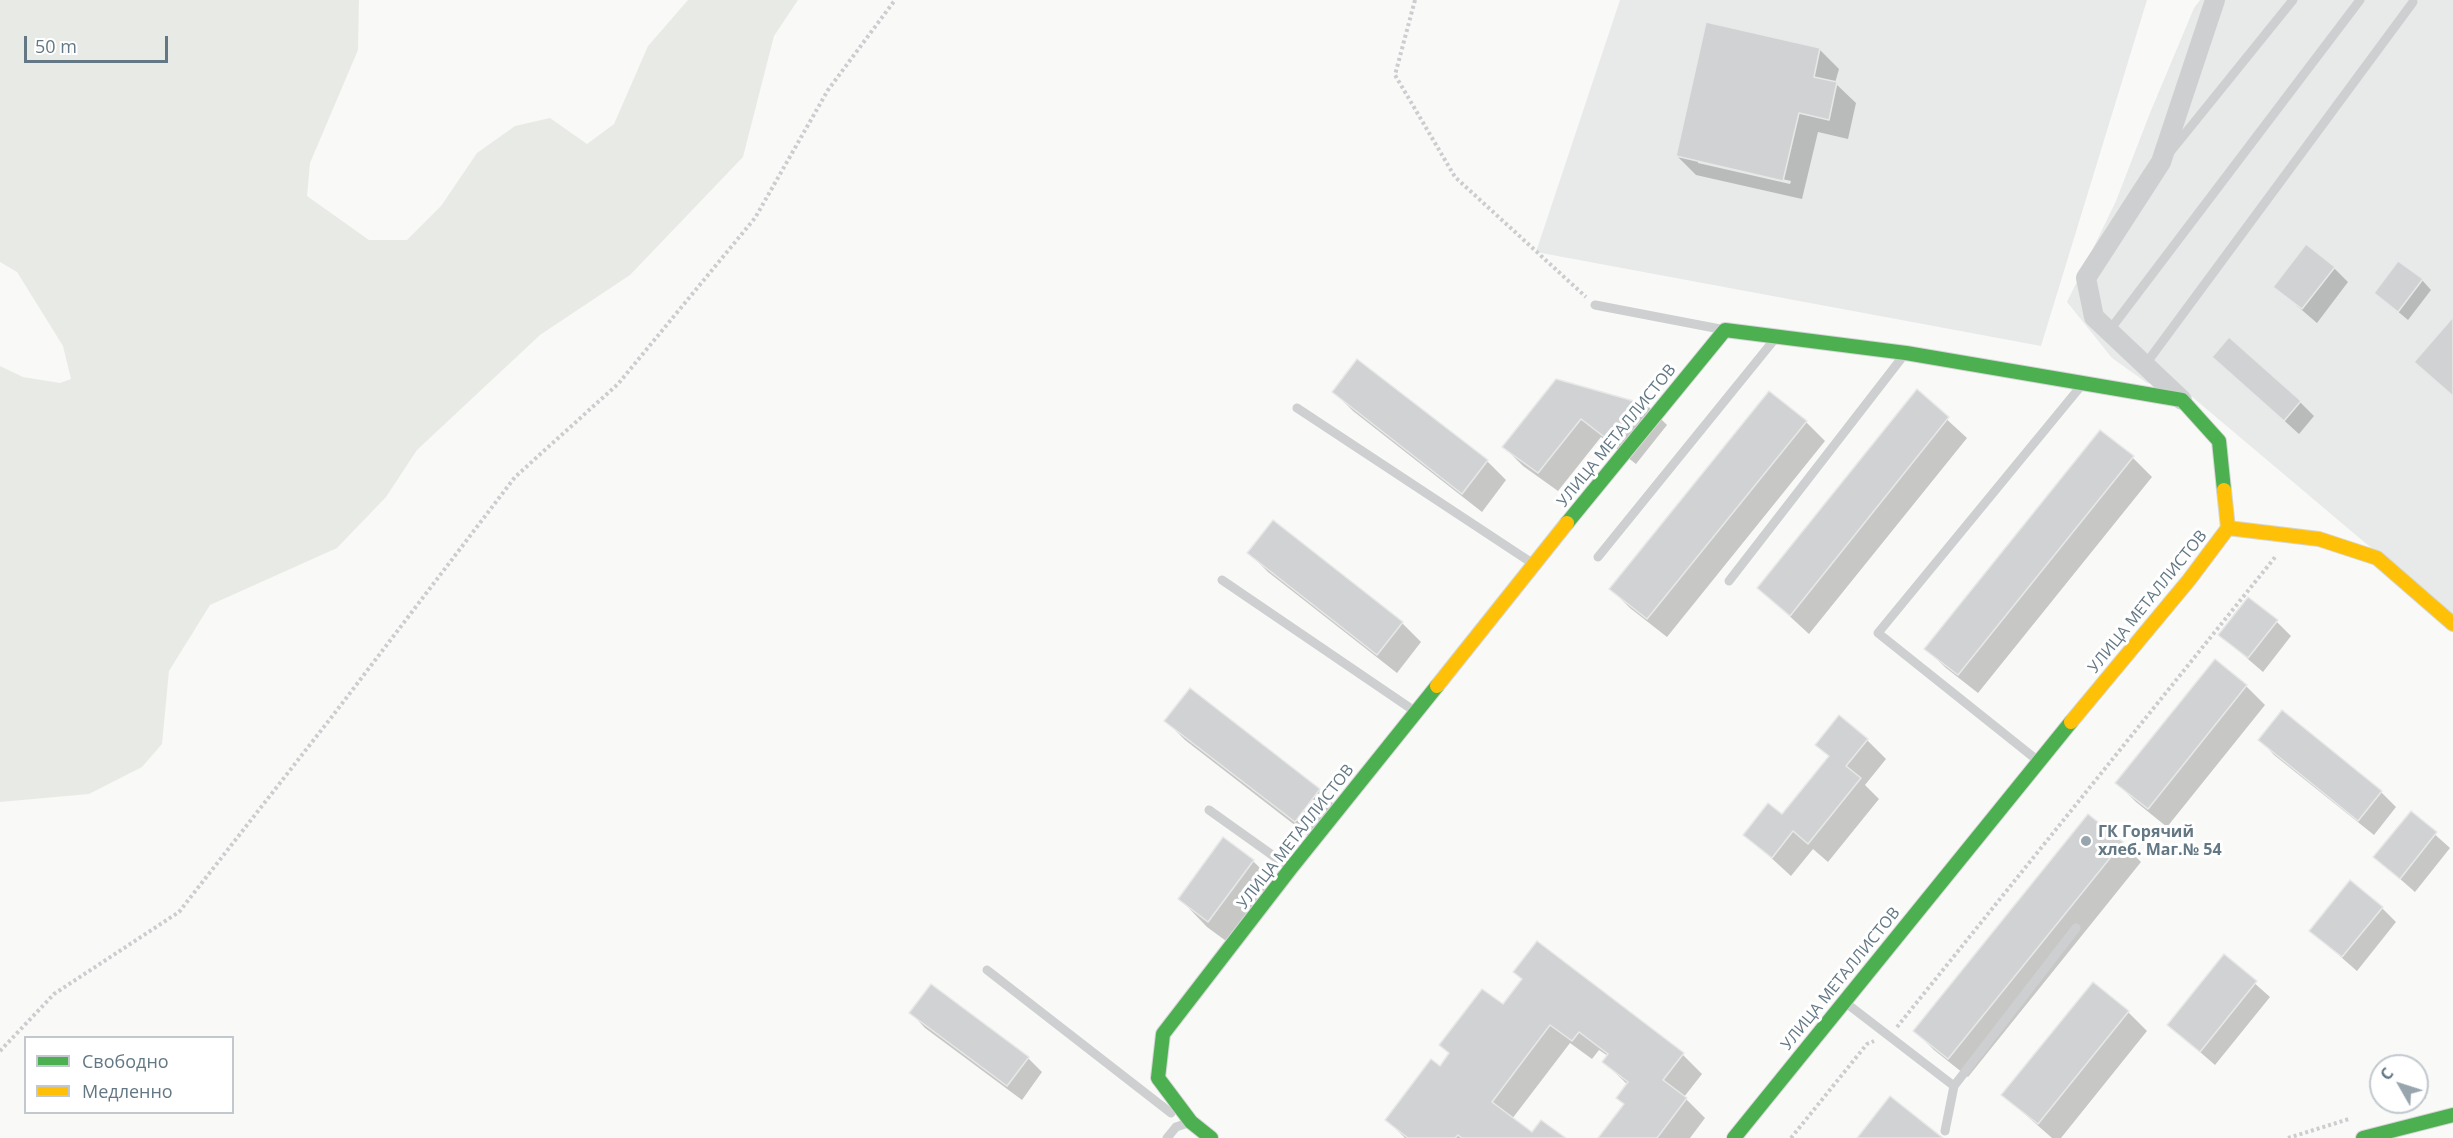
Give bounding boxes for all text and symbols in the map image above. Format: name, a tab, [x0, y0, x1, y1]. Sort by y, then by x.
scale bar	[27, 24, 171, 62]
text: 50 m	[35, 34, 77, 58]
street label: УЛИЦА МЕТАЛЛИСТОВ	[1554, 361, 1680, 511]
street label: УЛИЦА МЕТАЛЛИСТОВ	[2085, 527, 2211, 677]
street label: УЛИЦА МЕТАЛЛИСТОВ	[1234, 761, 1358, 913]
place label: ГК Горячий хлеб. Маг.№ 54	[2098, 822, 2222, 860]
marker: ГК Горячий хлеб. Маг.№ 54	[2079, 834, 2093, 848]
street label: УЛИЦА МЕТАЛЛИСТОВ	[1778, 904, 1904, 1054]
legend	[24, 1036, 234, 1114]
text: Свободно	[82, 1049, 169, 1073]
north arrow	[2369, 1054, 2429, 1114]
text: С	[2375, 1063, 2398, 1085]
text: Медленно	[82, 1079, 173, 1103]

